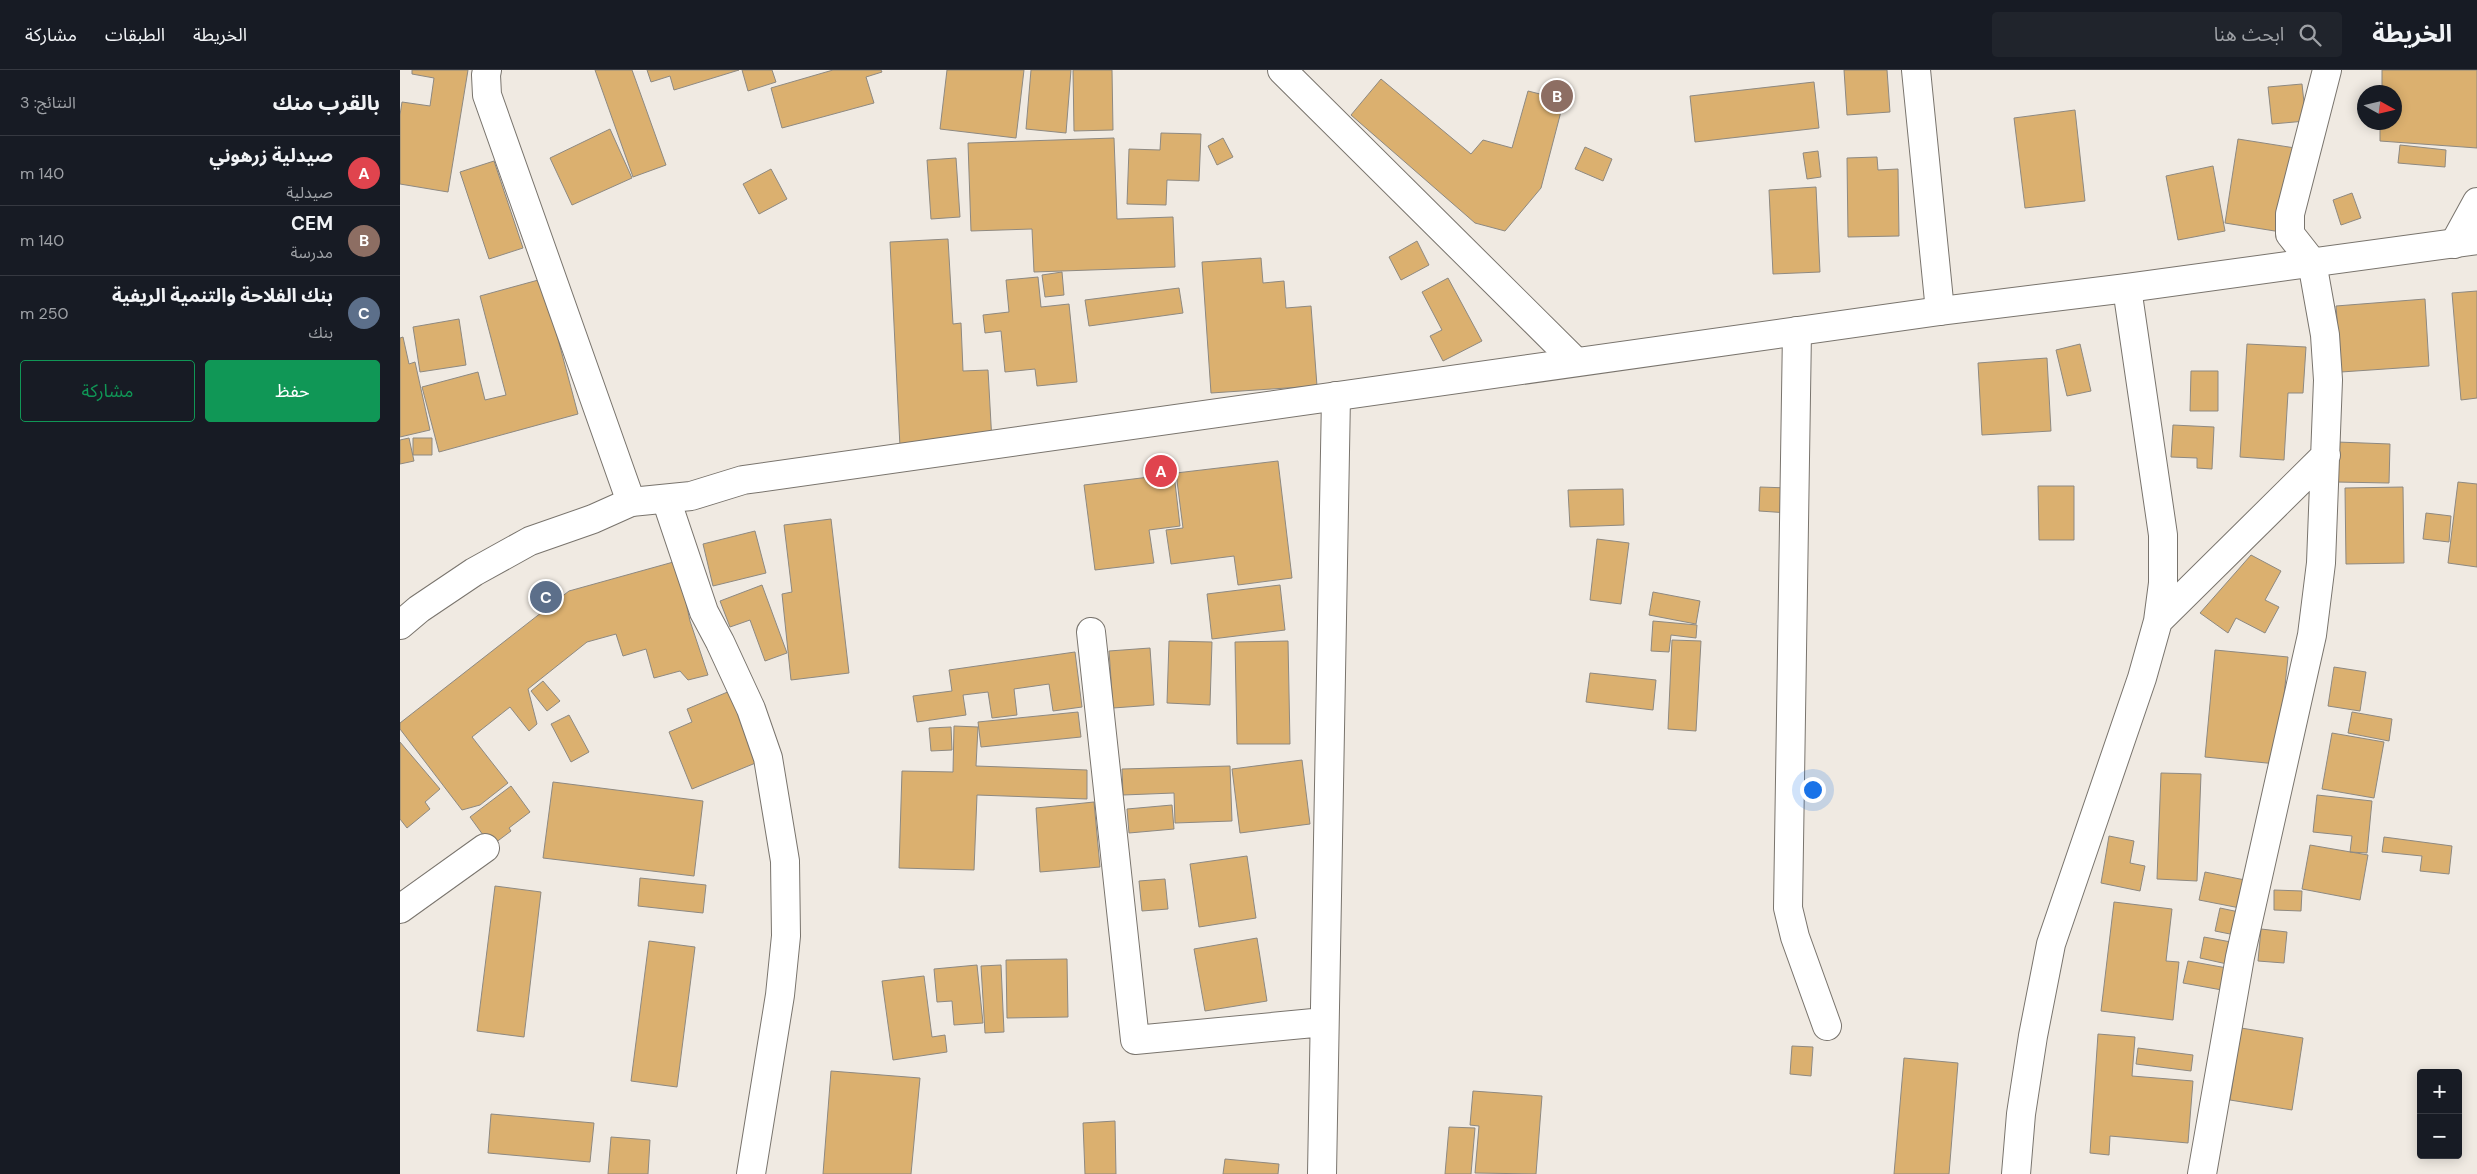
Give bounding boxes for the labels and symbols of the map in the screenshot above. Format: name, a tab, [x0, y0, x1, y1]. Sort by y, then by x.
pin: B	[1541, 77, 1573, 115]
north arrow	[2357, 85, 2402, 130]
pin: A	[1145, 452, 1177, 490]
pin: C	[530, 578, 562, 616]
your location	[1800, 777, 1826, 803]

